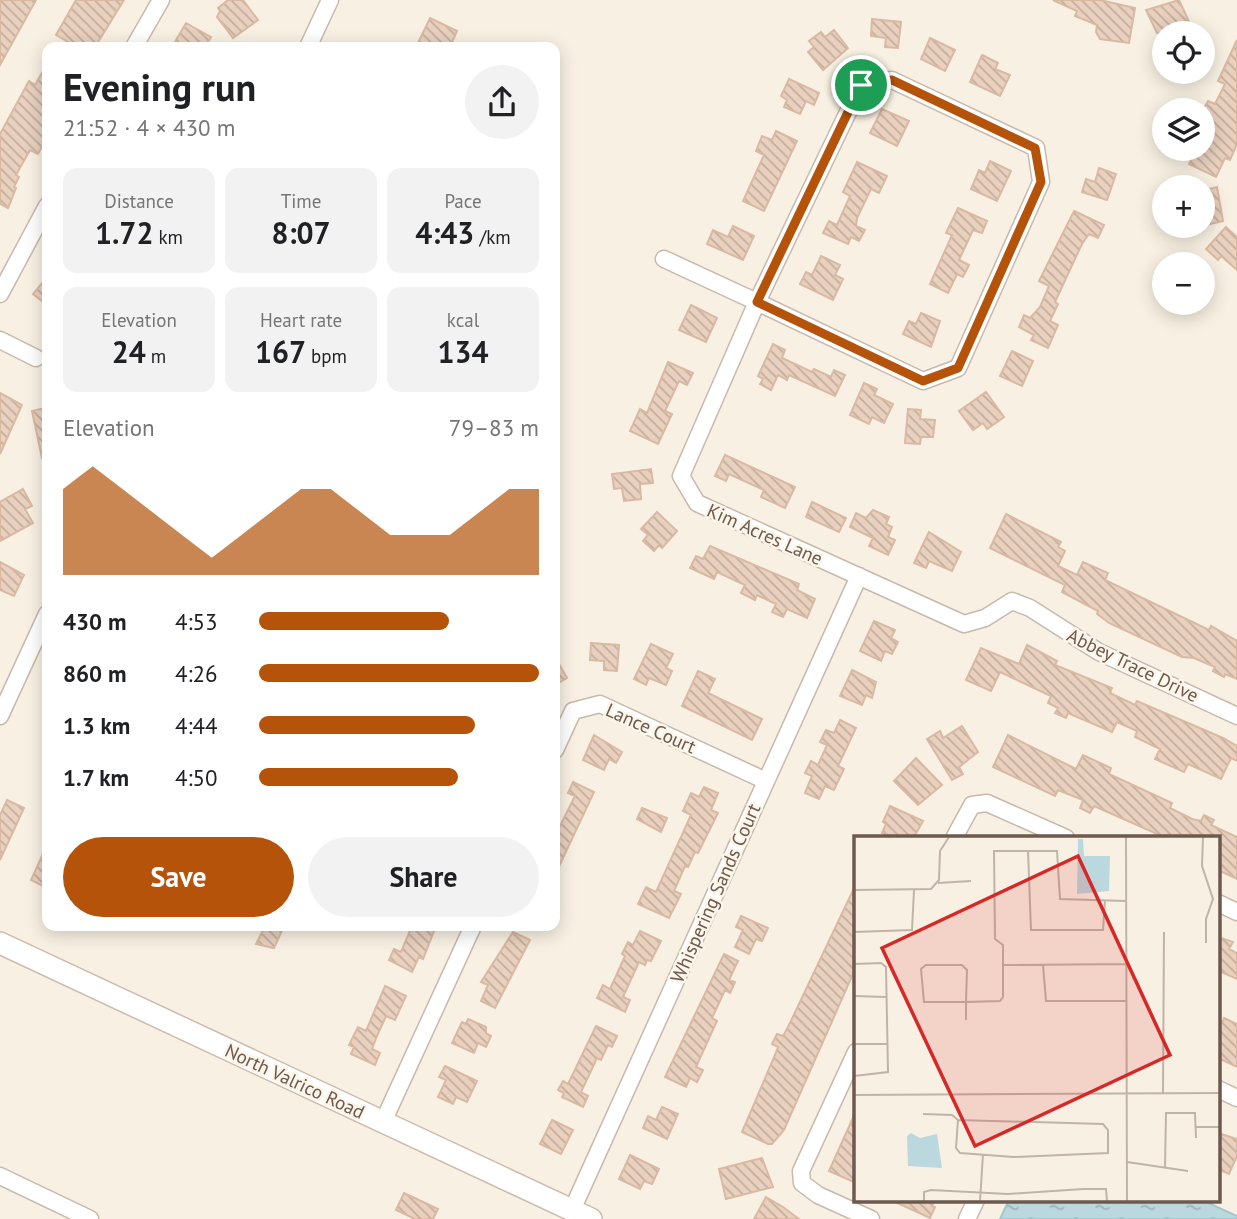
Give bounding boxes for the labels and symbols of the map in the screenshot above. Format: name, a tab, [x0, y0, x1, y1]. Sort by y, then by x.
pin	[831, 55, 891, 115]
street label: Kim Acres Lane	[703, 498, 827, 570]
street label: Abbey Trace Drive	[1063, 623, 1203, 707]
street label: Lance Court	[602, 697, 700, 759]
street label: Whispering Sands Court	[665, 799, 766, 986]
inset map	[854, 836, 1220, 1202]
street label: North Valrico Road	[221, 1038, 369, 1124]

